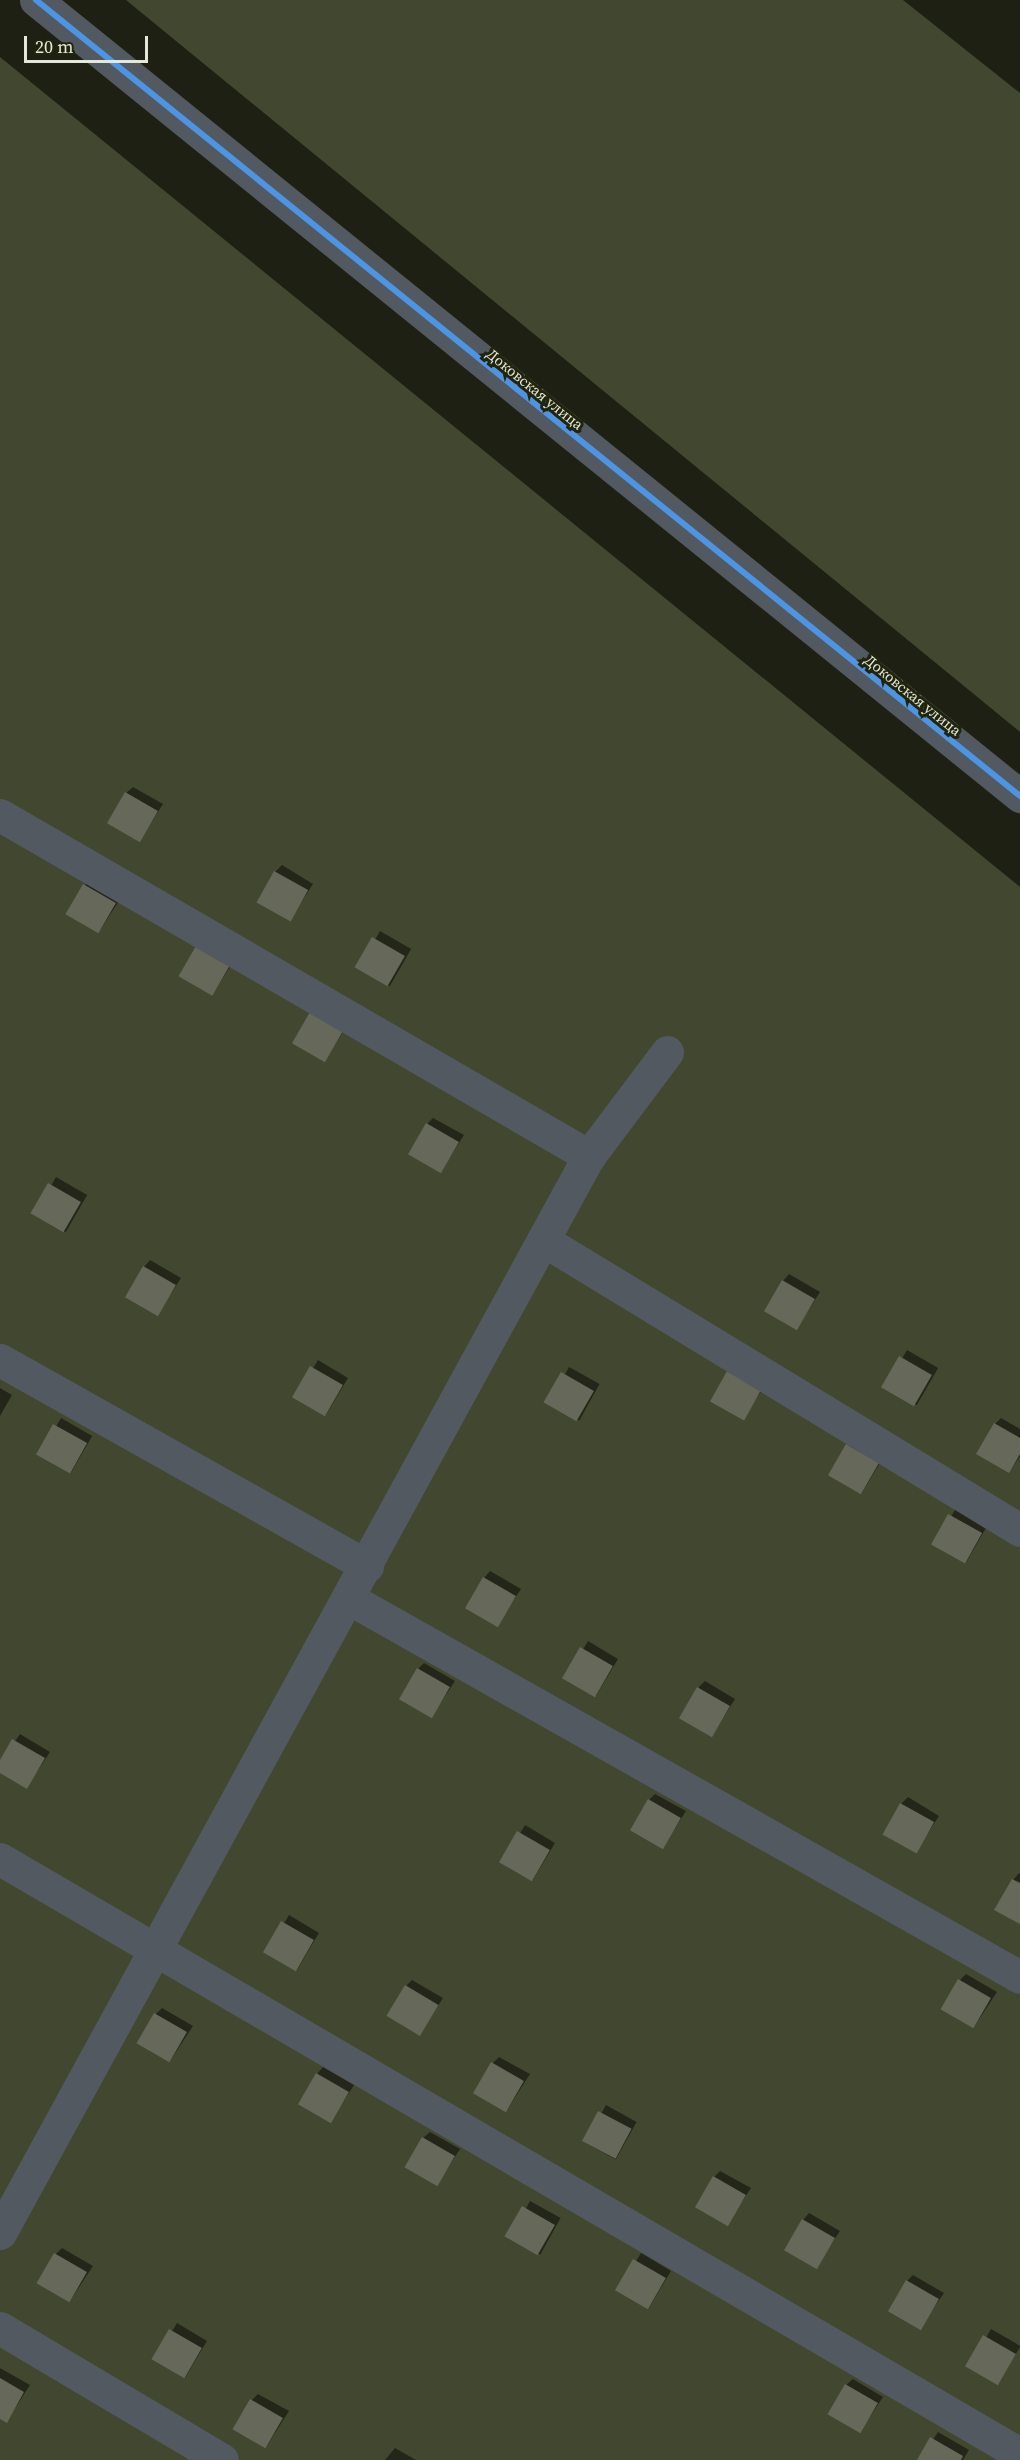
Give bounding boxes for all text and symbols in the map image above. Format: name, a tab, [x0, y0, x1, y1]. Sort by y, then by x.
scale bar	[27, 24, 152, 62]
text: 20 m	[35, 34, 73, 59]
street label: Доковская улица	[483, 345, 587, 433]
street label: Доковская улица	[861, 651, 965, 739]

